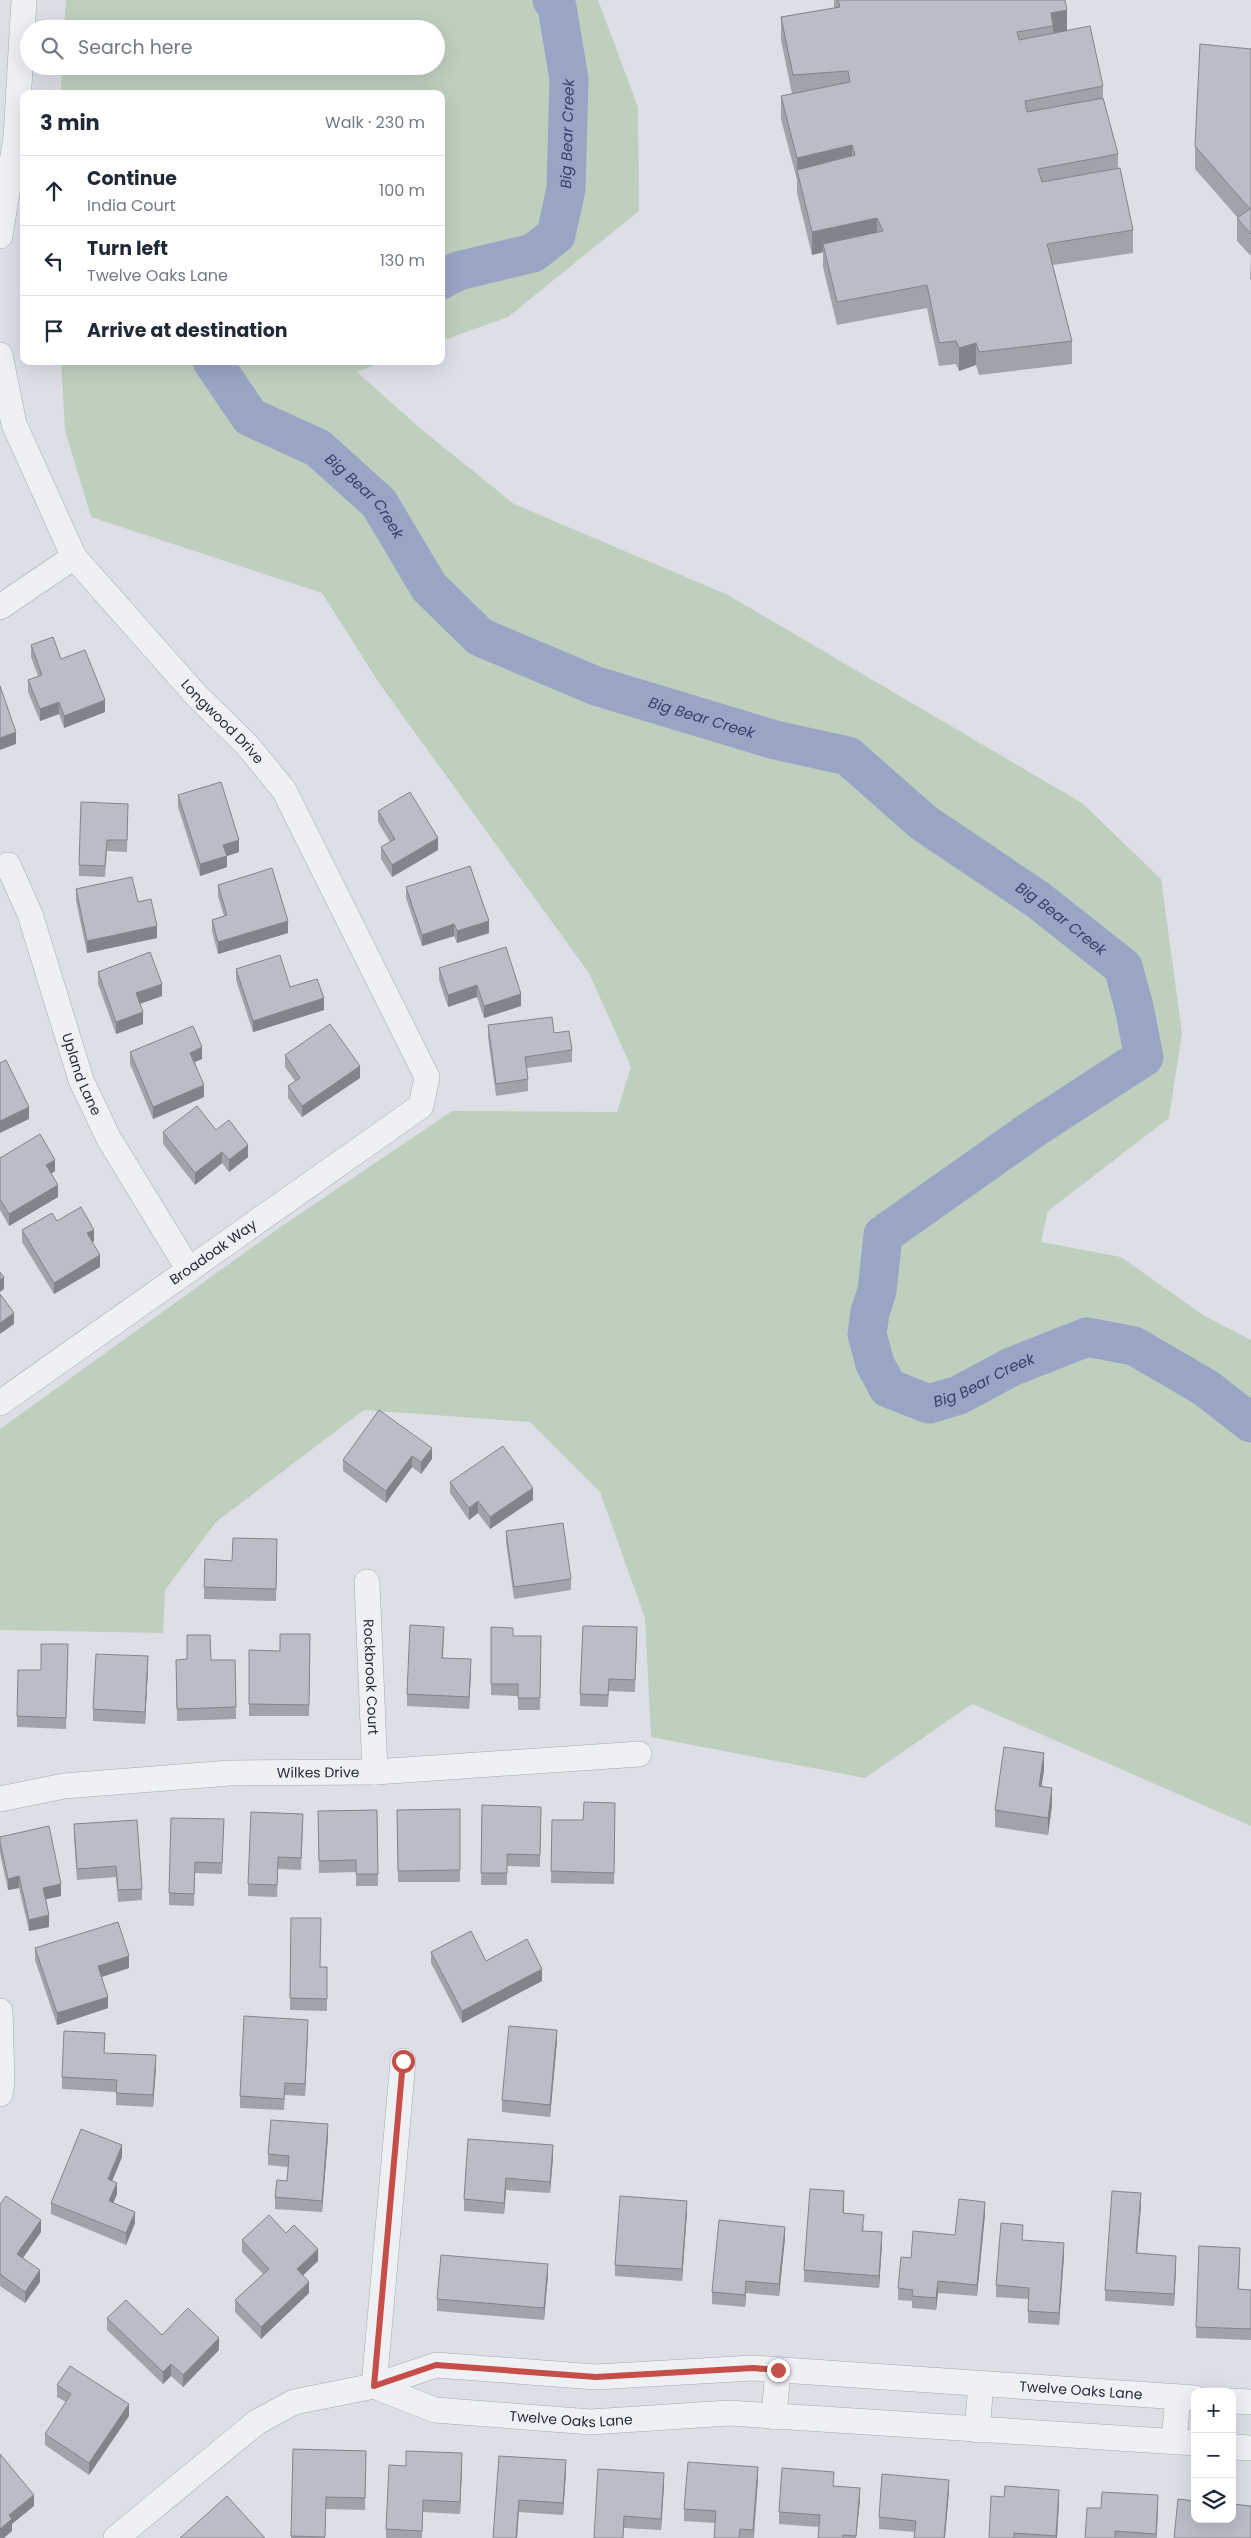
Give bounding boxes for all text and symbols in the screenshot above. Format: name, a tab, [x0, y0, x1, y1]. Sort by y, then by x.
search box	[20, 20, 445, 75]
icon: search	[38, 34, 66, 62]
text: Search here	[78, 34, 192, 61]
water label: Big Bear Creek	[555, 77, 579, 189]
text: 3 min	[40, 108, 100, 137]
text: Walk · 230 m	[325, 111, 425, 134]
text: Continue	[87, 165, 177, 192]
icon: ahead	[40, 177, 68, 205]
text: 100 m	[379, 179, 425, 202]
text: India Court	[87, 194, 176, 217]
text: Turn left	[87, 235, 168, 262]
icon: left	[40, 247, 68, 275]
text: 130 m	[380, 249, 425, 272]
text: Twelve Oaks Lane	[87, 264, 228, 287]
icon: arrive	[40, 317, 68, 345]
text: Arrive at destination	[87, 317, 288, 344]
water label: Big Bear Creek	[321, 448, 410, 544]
street label: Longwood Drive	[176, 675, 269, 768]
water label: Big Bear Creek	[646, 691, 759, 744]
water label: Big Bear Creek	[1012, 877, 1112, 961]
street label: Upland Lane	[57, 1030, 107, 1119]
street label: Broadoak Way	[165, 1214, 261, 1289]
water label: Big Bear Creek	[931, 1347, 1039, 1412]
street label: Rockbrook Court	[359, 1619, 383, 1735]
street label: Wilkes Drive	[277, 1762, 360, 1783]
route start	[392, 2050, 415, 2073]
route end	[767, 2359, 790, 2382]
street label: Twelve Oaks Lane	[1019, 2376, 1143, 2404]
map controls	[1191, 2388, 1236, 2523]
button: +	[1191, 2388, 1236, 2433]
street label: Twelve Oaks Lane	[509, 2406, 634, 2432]
button: −	[1191, 2433, 1236, 2478]
button: layers	[1191, 2478, 1236, 2523]

